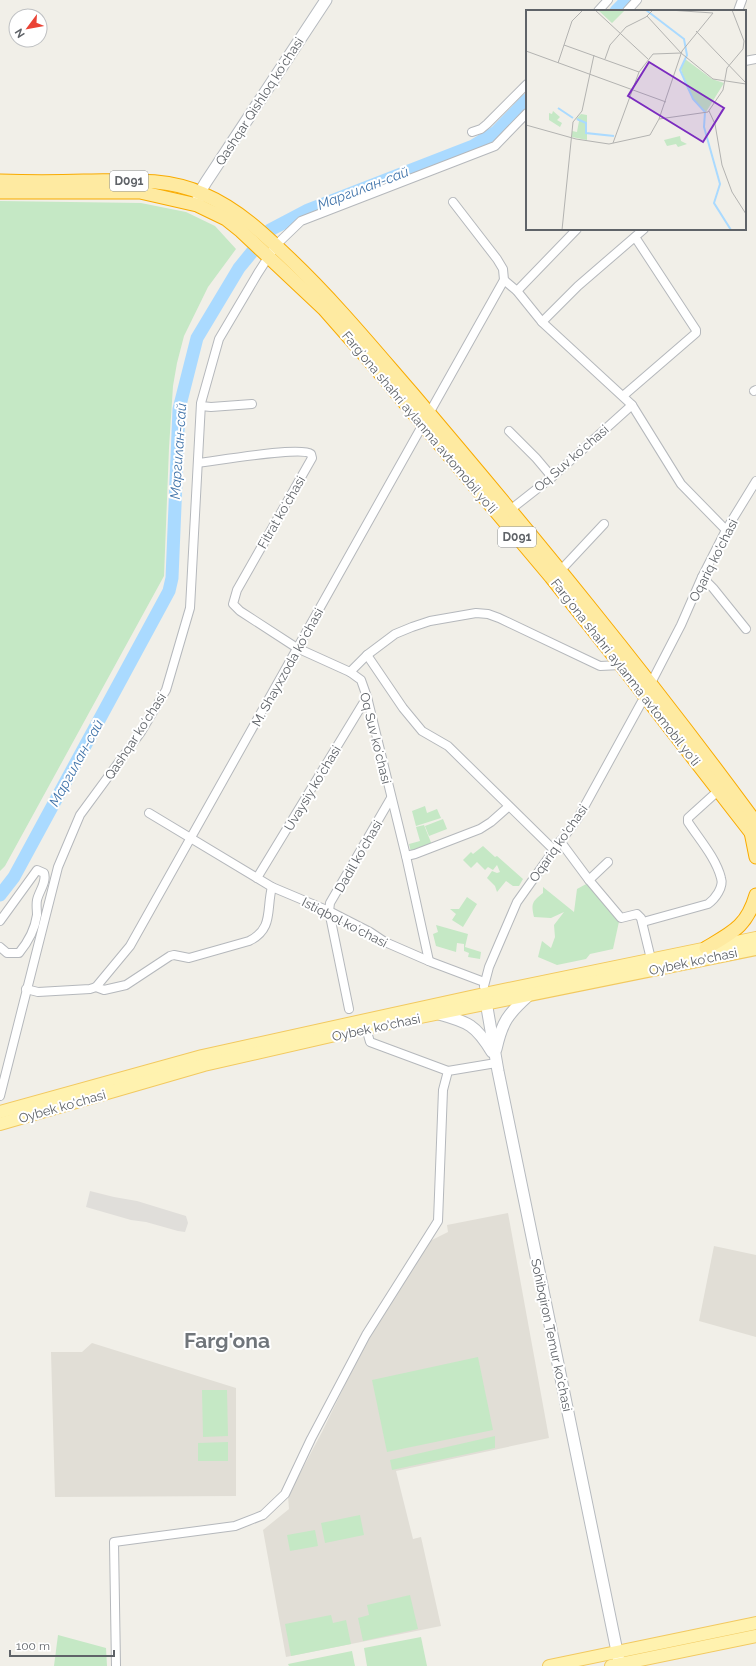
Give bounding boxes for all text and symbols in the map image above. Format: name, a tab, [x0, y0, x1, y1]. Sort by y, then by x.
north arrow	[8, 8, 48, 48]
inset map	[526, 10, 746, 230]
text: N	[12, 26, 28, 40]
street label: Qashqar Qishloq koʻchasi	[212, 34, 306, 168]
water label: Маргилан-сай	[315, 163, 411, 213]
road number: D091	[110, 171, 148, 191]
street label: Fargʻona shahri aylanma avtomobil yoʻli	[339, 328, 500, 516]
water label: Маргилан-сай	[167, 402, 189, 500]
street label: Oq Suv koʻchasi	[531, 422, 612, 495]
street label: Fitrat koʻchasi	[255, 473, 308, 551]
street label: Oqariq ko'chasi	[686, 516, 741, 604]
road number: D091	[498, 527, 536, 547]
street label: Fargʻona shahri aylanma avtomobil yoʻli	[548, 576, 703, 769]
street label: M. Shayxzoda koʻchasi	[249, 606, 326, 729]
street label: Qashqar koʻchasi	[102, 690, 169, 783]
street label: Oq Suv koʻchasi	[357, 691, 394, 785]
water label: Маргилан-сай	[46, 717, 106, 809]
street label: Uvaysiy koʻchasi	[281, 743, 344, 834]
street label: Oqariq ko'chasi	[526, 802, 591, 885]
street label: Dadil koʻchasi	[332, 817, 385, 895]
street label: Istiqbol koʻchasi	[299, 894, 390, 950]
street label: Oybek ko‘chasi	[648, 945, 739, 978]
street label: Oybek ko‘chasi	[331, 1011, 422, 1044]
street label: Oybek ko‘chasi	[17, 1087, 107, 1126]
street label: Sohibqiron Temur koʻchasi	[528, 1257, 575, 1413]
district label: Farg'ona	[184, 1328, 270, 1353]
scale bar	[10, 1632, 114, 1658]
text: 100 m	[16, 1639, 50, 1653]

